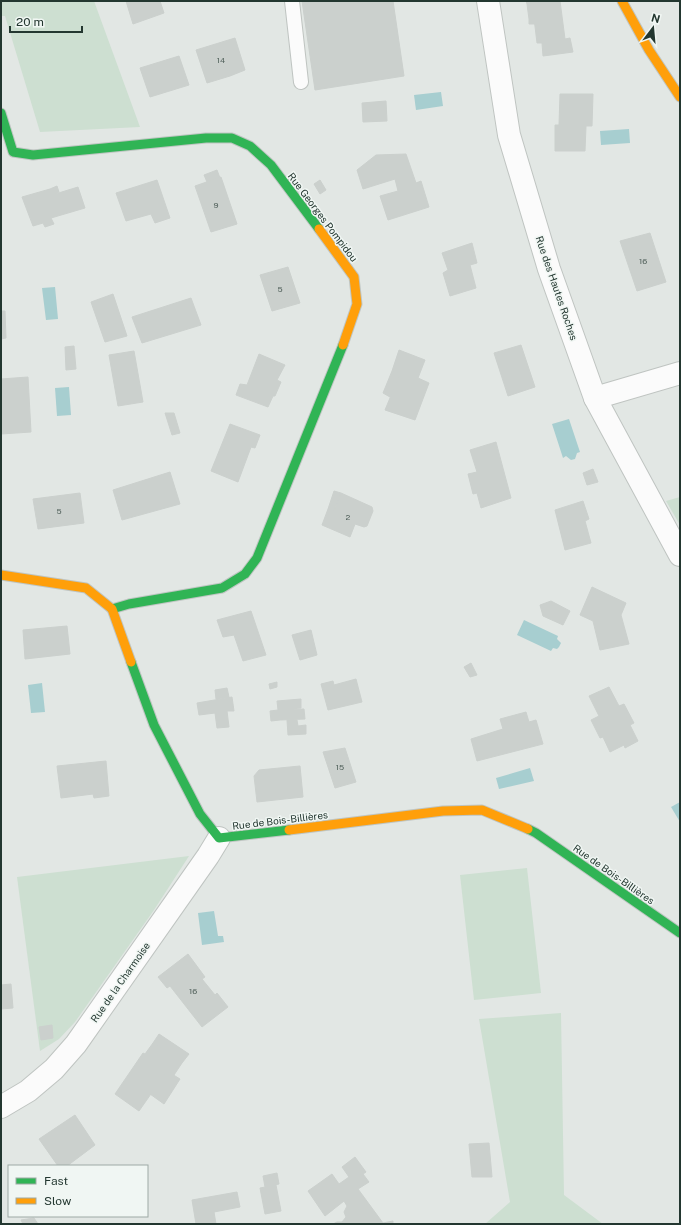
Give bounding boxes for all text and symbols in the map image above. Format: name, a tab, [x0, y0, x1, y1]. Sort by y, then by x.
scale bar	[10, 8, 82, 34]
north arrow	[633, 8, 673, 48]
text: N	[650, 11, 662, 25]
text: 20 m	[16, 15, 44, 29]
house number: 14	[217, 55, 225, 65]
street label: Rue Georges Pompidou	[286, 170, 361, 264]
house number: 9	[214, 200, 219, 210]
street label: Rue des Hautes Roches	[534, 234, 580, 342]
house number: 16	[639, 256, 647, 266]
house number: 5	[277, 284, 283, 294]
house number: 5	[56, 506, 62, 516]
house number: 2	[346, 512, 351, 522]
house number: 15	[336, 762, 344, 772]
street label: Rue de Bois-Billières	[232, 808, 328, 832]
street label: Rue de Bois-Billières	[571, 841, 657, 907]
street label: Rue de la Charmoise	[88, 939, 152, 1024]
house number: 16	[189, 986, 197, 996]
legend	[8, 1165, 148, 1217]
text: Fast	[44, 1174, 69, 1188]
text: Slow	[44, 1194, 72, 1208]

